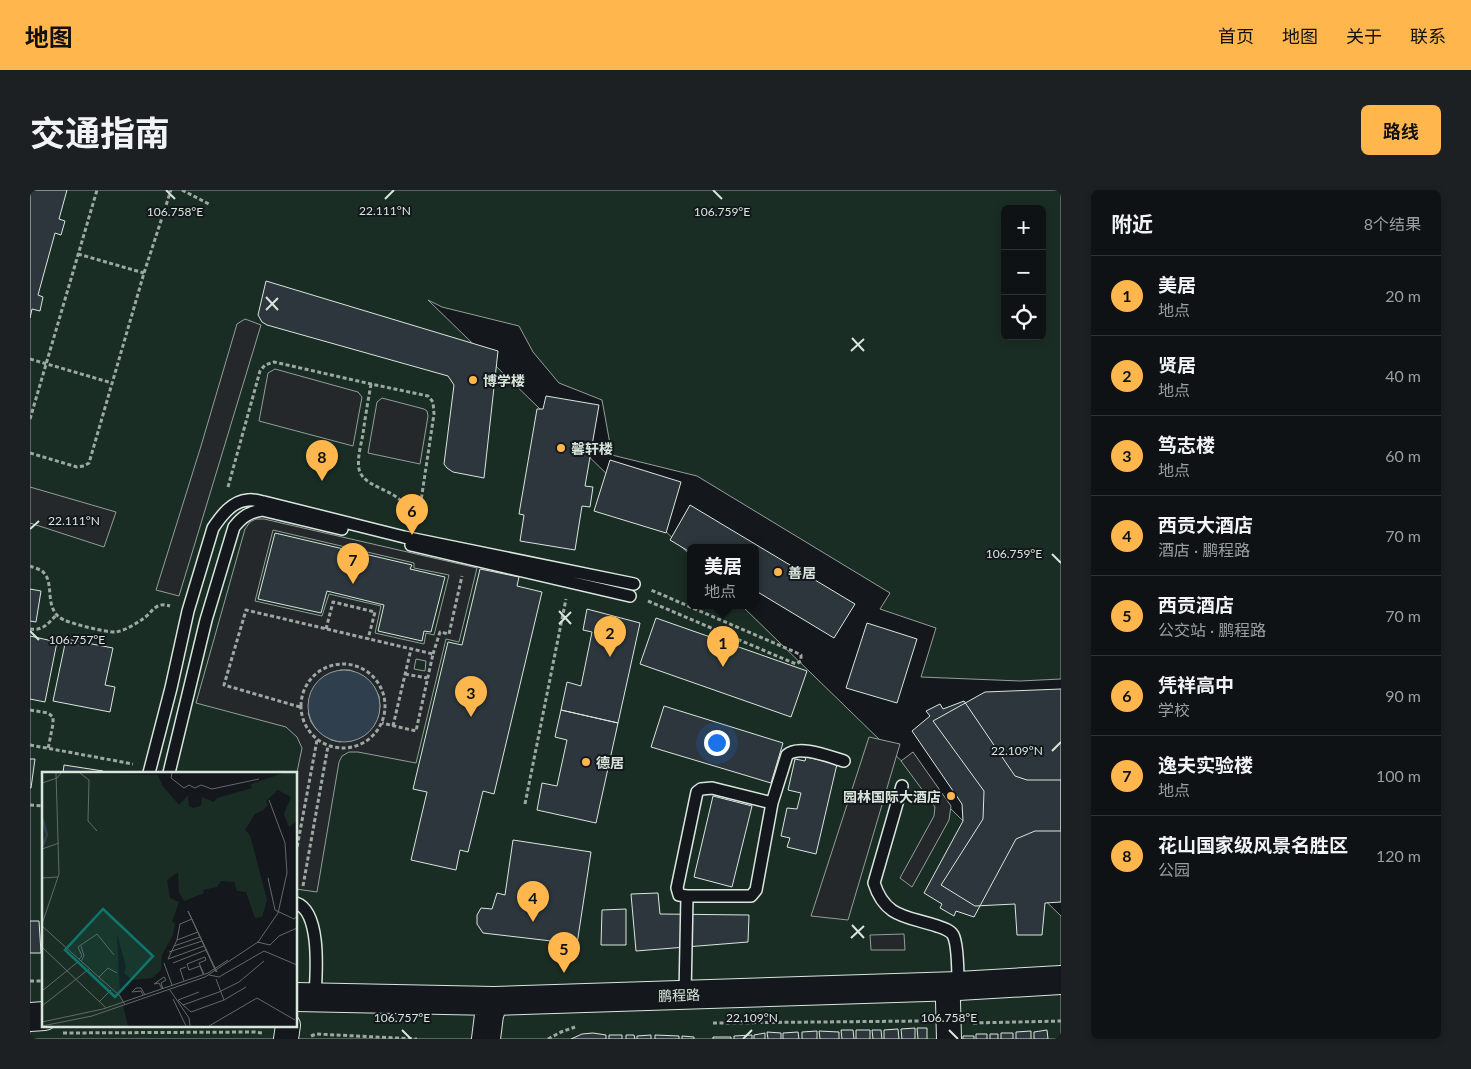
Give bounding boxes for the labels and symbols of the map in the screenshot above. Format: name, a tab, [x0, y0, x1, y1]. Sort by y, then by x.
text: 22.111°N	[359, 203, 411, 218]
text: 106.758°E	[147, 204, 203, 219]
text: 106.759°E	[694, 204, 750, 219]
place label: 博学楼	[483, 372, 525, 389]
marker: 博学楼	[467, 374, 479, 386]
pin: 8	[306, 440, 338, 481]
place label: 馨轩楼	[571, 440, 613, 457]
marker: 馨轩楼	[555, 442, 567, 454]
pin: 6	[396, 494, 428, 535]
text: 22.111°N	[48, 513, 100, 528]
pin: 7	[337, 543, 369, 584]
text: 106.759°E	[986, 546, 1042, 561]
place label: 善居	[788, 564, 816, 581]
marker: 善居	[772, 566, 784, 578]
pin: 2	[594, 616, 626, 657]
pin: 1	[707, 626, 739, 667]
text: 106.757°E	[49, 632, 105, 647]
pin: 3	[455, 676, 487, 717]
your location	[704, 730, 730, 756]
text: 22.109°N	[991, 743, 1043, 758]
place label: 德居	[596, 754, 624, 771]
marker: 德居	[580, 756, 592, 768]
inset map	[42, 772, 298, 1026]
place label: 园林国际大酒店	[843, 788, 941, 805]
marker: 园林国际大酒店	[945, 790, 957, 802]
pin: 4	[517, 881, 549, 922]
pin: 5	[548, 932, 580, 973]
street label: 鹏程路	[658, 986, 700, 1004]
text: 106.757°E	[374, 1010, 430, 1025]
text: 22.109°N	[726, 1010, 778, 1025]
text: 106.758°E	[921, 1010, 977, 1025]

